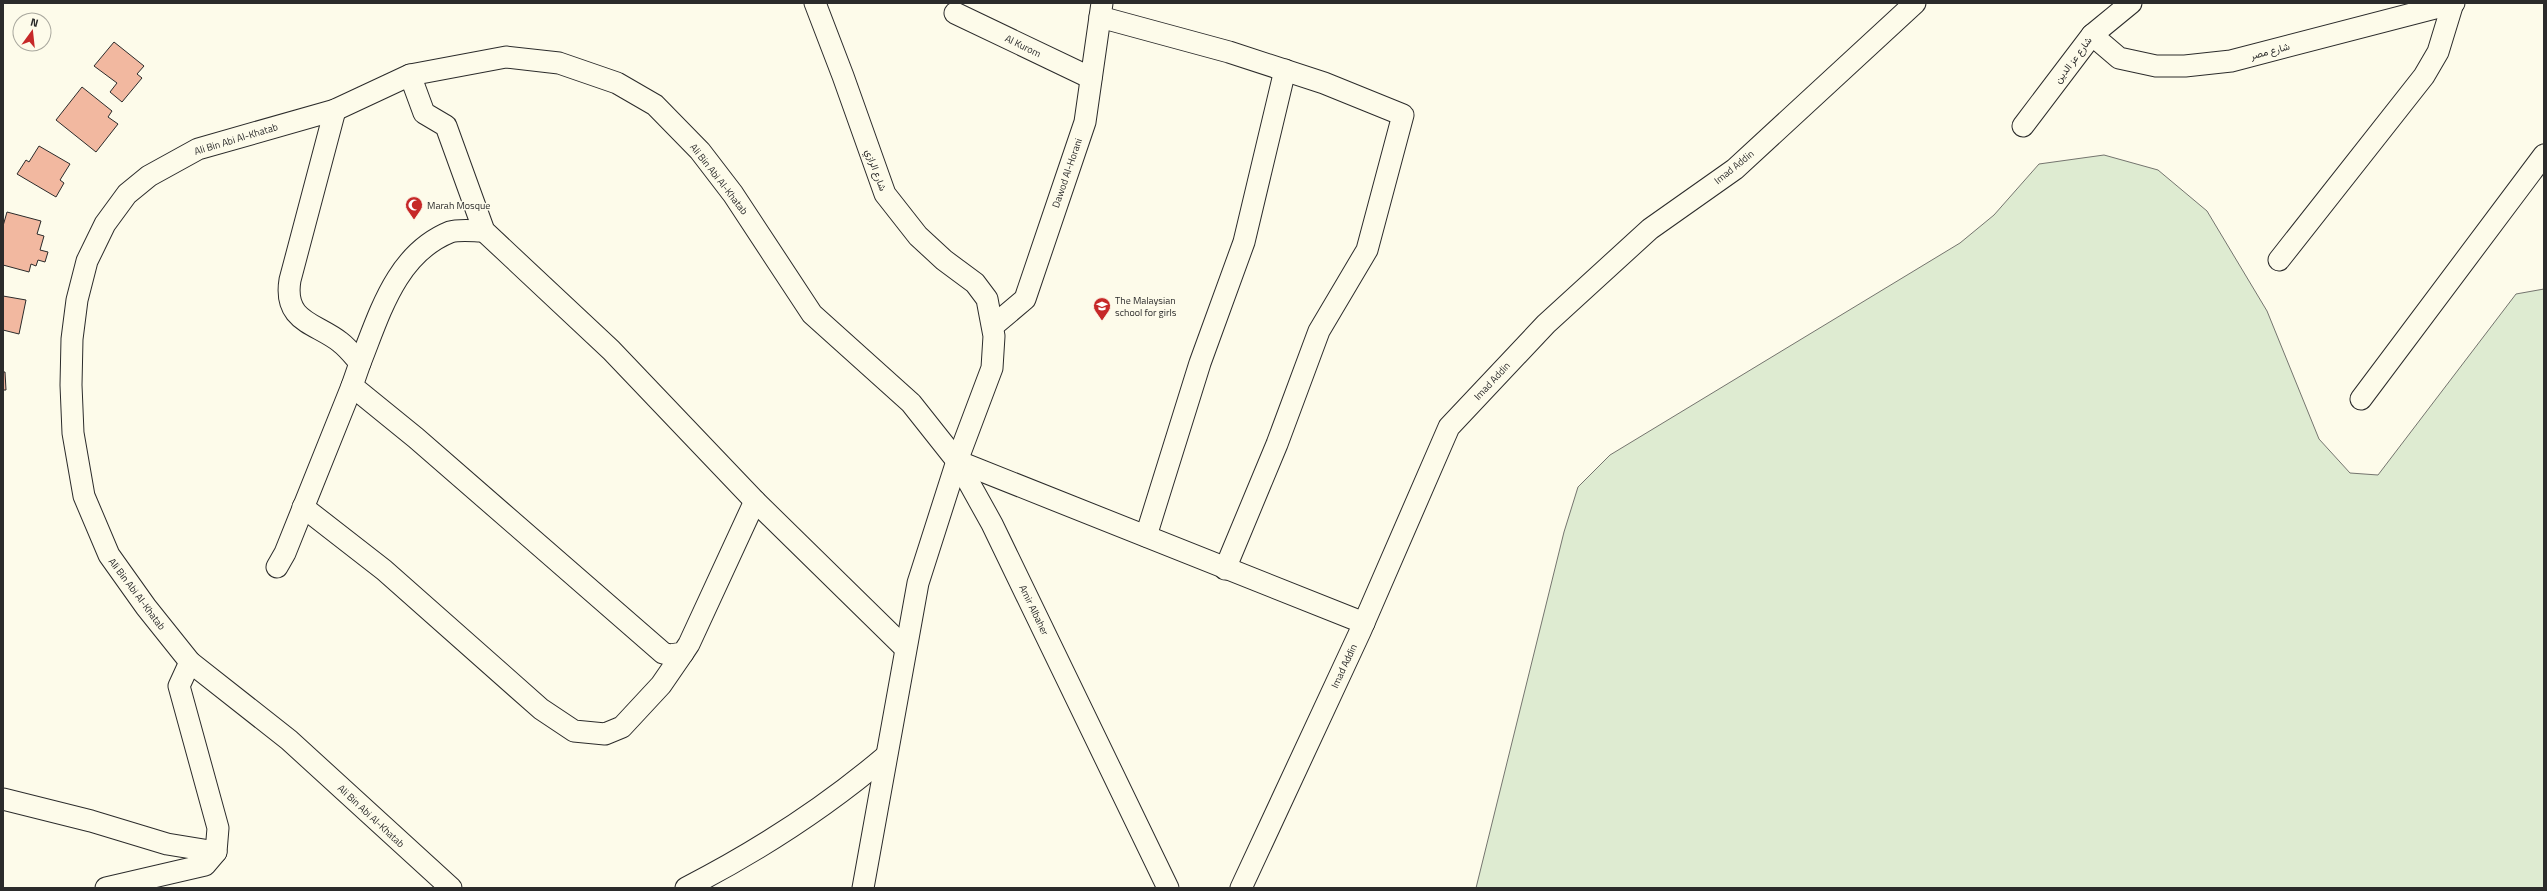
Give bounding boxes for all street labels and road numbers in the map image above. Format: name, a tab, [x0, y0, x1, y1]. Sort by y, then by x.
street label: Al Kurom	[1002, 31, 1044, 61]
street label: شارع عز الدين	[2051, 34, 2096, 86]
street label: شارع مصر	[2248, 39, 2291, 64]
street label: Ali Bin Abi Al-Khatab	[192, 119, 280, 159]
street label: Dawod Al-Horani	[1048, 136, 1086, 210]
street label: Ali Bin Abi Al-Khatab	[686, 140, 752, 218]
street label: Imad Addin	[1711, 146, 1757, 188]
street label: شارع الرازي	[861, 147, 891, 193]
street label: Imad Addin	[1470, 359, 1514, 403]
street label: Ali Bin Abi Al-Khatab	[105, 555, 169, 633]
street label: Amir Albaher	[1015, 582, 1053, 638]
street label: Imad Addin	[1327, 641, 1361, 691]
street label: Ali Bin Abi Al-Khatab	[334, 781, 408, 851]

